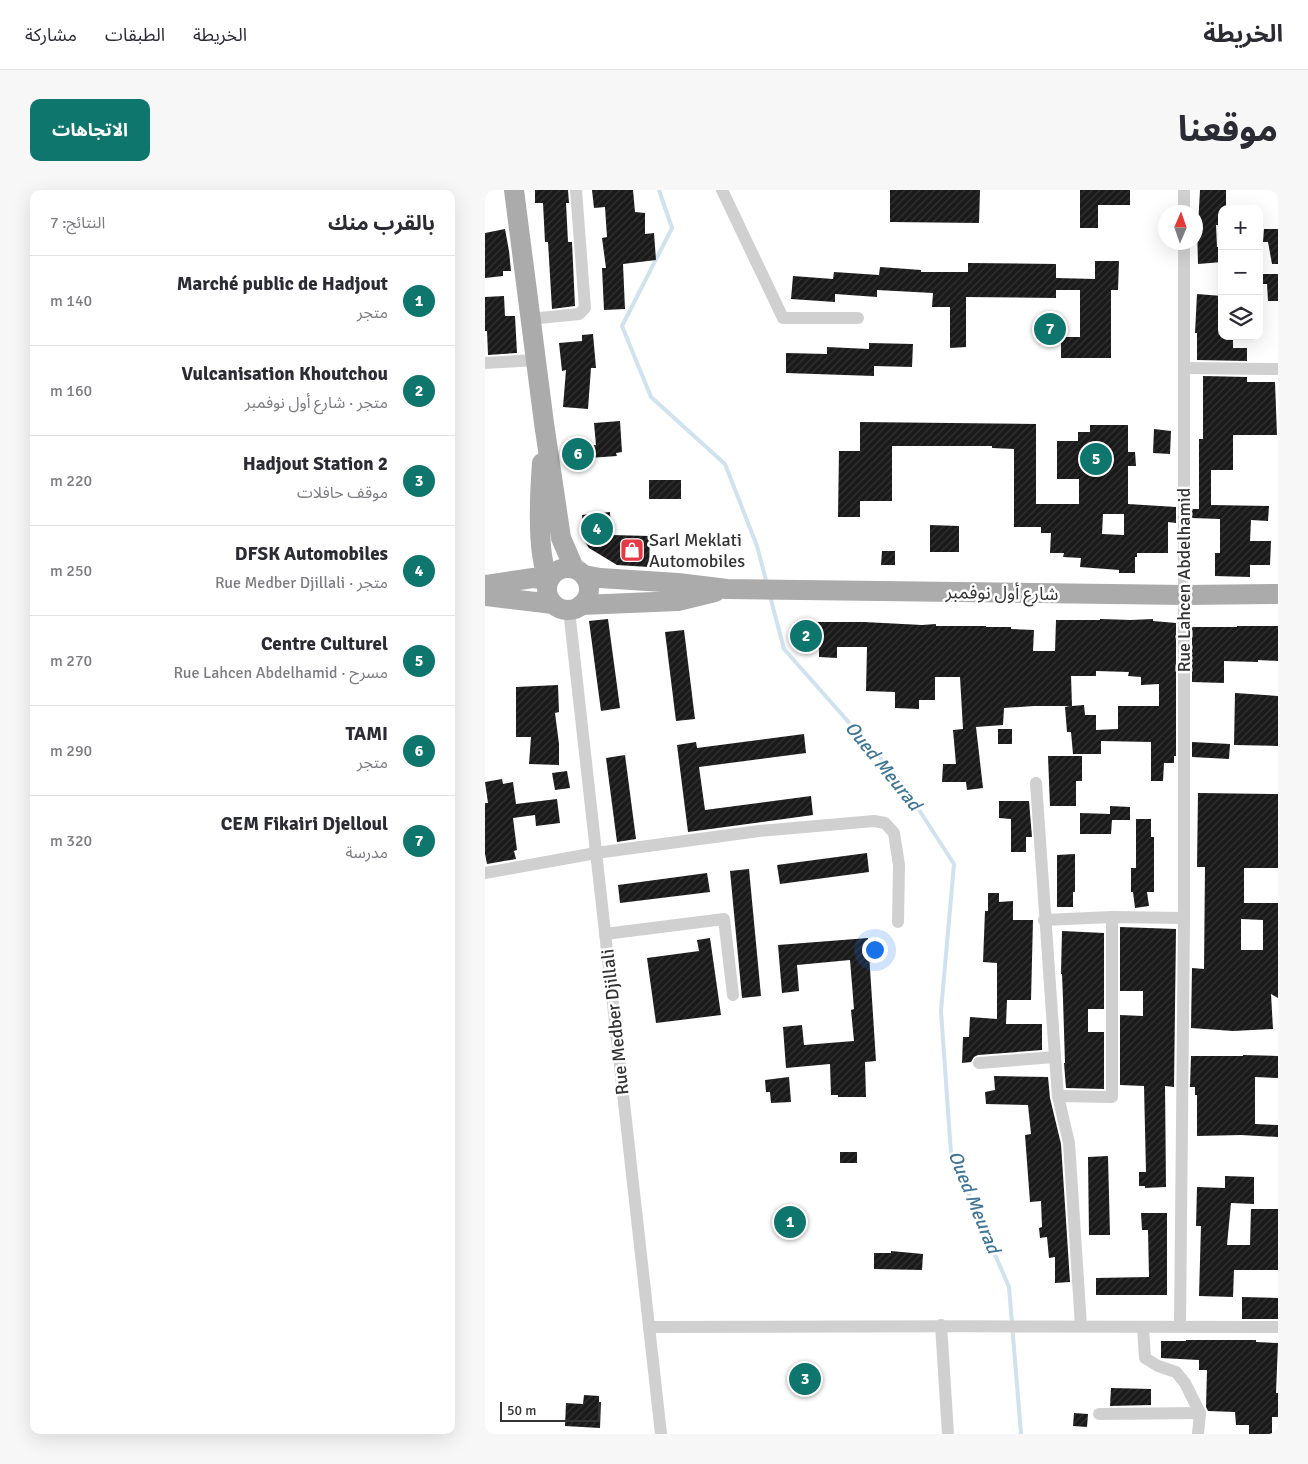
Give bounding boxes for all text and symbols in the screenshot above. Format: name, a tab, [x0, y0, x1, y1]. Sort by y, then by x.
text: الخريطة	[1203, 19, 1283, 49]
text: مشاركة	[25, 24, 77, 46]
text: الطبقات	[105, 24, 165, 46]
text: الخريطة	[193, 24, 247, 46]
button: الاتجاهات	[30, 99, 150, 161]
text: موقعنا	[1178, 108, 1278, 151]
north arrow	[1158, 205, 1203, 250]
map controls	[1218, 205, 1263, 340]
button: +	[1218, 205, 1263, 250]
text: بالقرب منك	[328, 210, 435, 236]
text: النتائج: 7	[50, 213, 105, 233]
button: −	[1218, 250, 1263, 295]
text: Marché public de Hadjout	[177, 272, 388, 296]
text: 140 m	[50, 291, 92, 311]
text: 1	[415, 291, 423, 311]
button: layers	[1218, 295, 1263, 340]
text: متجر	[357, 303, 388, 323]
pin: 7	[1034, 310, 1066, 348]
text: Vulcanisation Khoutchou	[182, 362, 388, 386]
text: 160 m	[50, 381, 92, 401]
text: 2	[415, 381, 423, 401]
text: متجر · شارع أول نوفمبر	[245, 393, 388, 413]
pin: 6	[562, 435, 594, 473]
pin: 5	[1080, 440, 1112, 478]
text: Hadjout Station 2	[243, 452, 388, 476]
text: 220 m	[50, 471, 92, 491]
text: 3	[415, 471, 423, 491]
text: موقف حافلات	[297, 483, 388, 503]
street label: Rue Lahcen Abdelhamid	[1173, 488, 1195, 672]
pin: 4	[581, 510, 613, 548]
place label: Sarl Meklati Automobiles	[649, 529, 745, 572]
shop icon: Sarl Meklati Automobiles	[619, 537, 645, 563]
text: DFSK Automobiles	[235, 542, 388, 566]
text: 250 m	[50, 561, 92, 581]
text: 4	[415, 561, 423, 581]
text: متجر · Rue Medber Djillali	[215, 573, 388, 593]
street label: شارع أول نوفمبر	[944, 581, 1059, 608]
pin: 2	[790, 617, 822, 655]
text: Centre Culturel	[261, 632, 388, 656]
text: 270 m	[50, 651, 92, 671]
text: 5	[415, 651, 423, 671]
text: مسرح · Rue Lahcen Abdelhamid	[173, 663, 388, 683]
water label: Oued Meurad	[840, 716, 928, 817]
text: TAMI	[346, 722, 388, 746]
text: 290 m	[50, 741, 92, 761]
text: 6	[415, 741, 423, 761]
text: متجر	[357, 753, 388, 773]
text: CEM Fikairi Djelloul	[221, 812, 388, 836]
text: 320 m	[50, 831, 92, 851]
text: 7	[415, 831, 423, 851]
text: مدرسة	[345, 843, 388, 863]
your location	[862, 937, 888, 963]
street label: Rue Medber Djillali	[596, 948, 634, 1096]
water label: Oued Meurad	[943, 1147, 1006, 1259]
pin: 1	[774, 1203, 806, 1241]
pin: 3	[789, 1360, 821, 1398]
scale bar	[500, 1399, 600, 1422]
text: 50 m	[507, 1402, 536, 1419]

